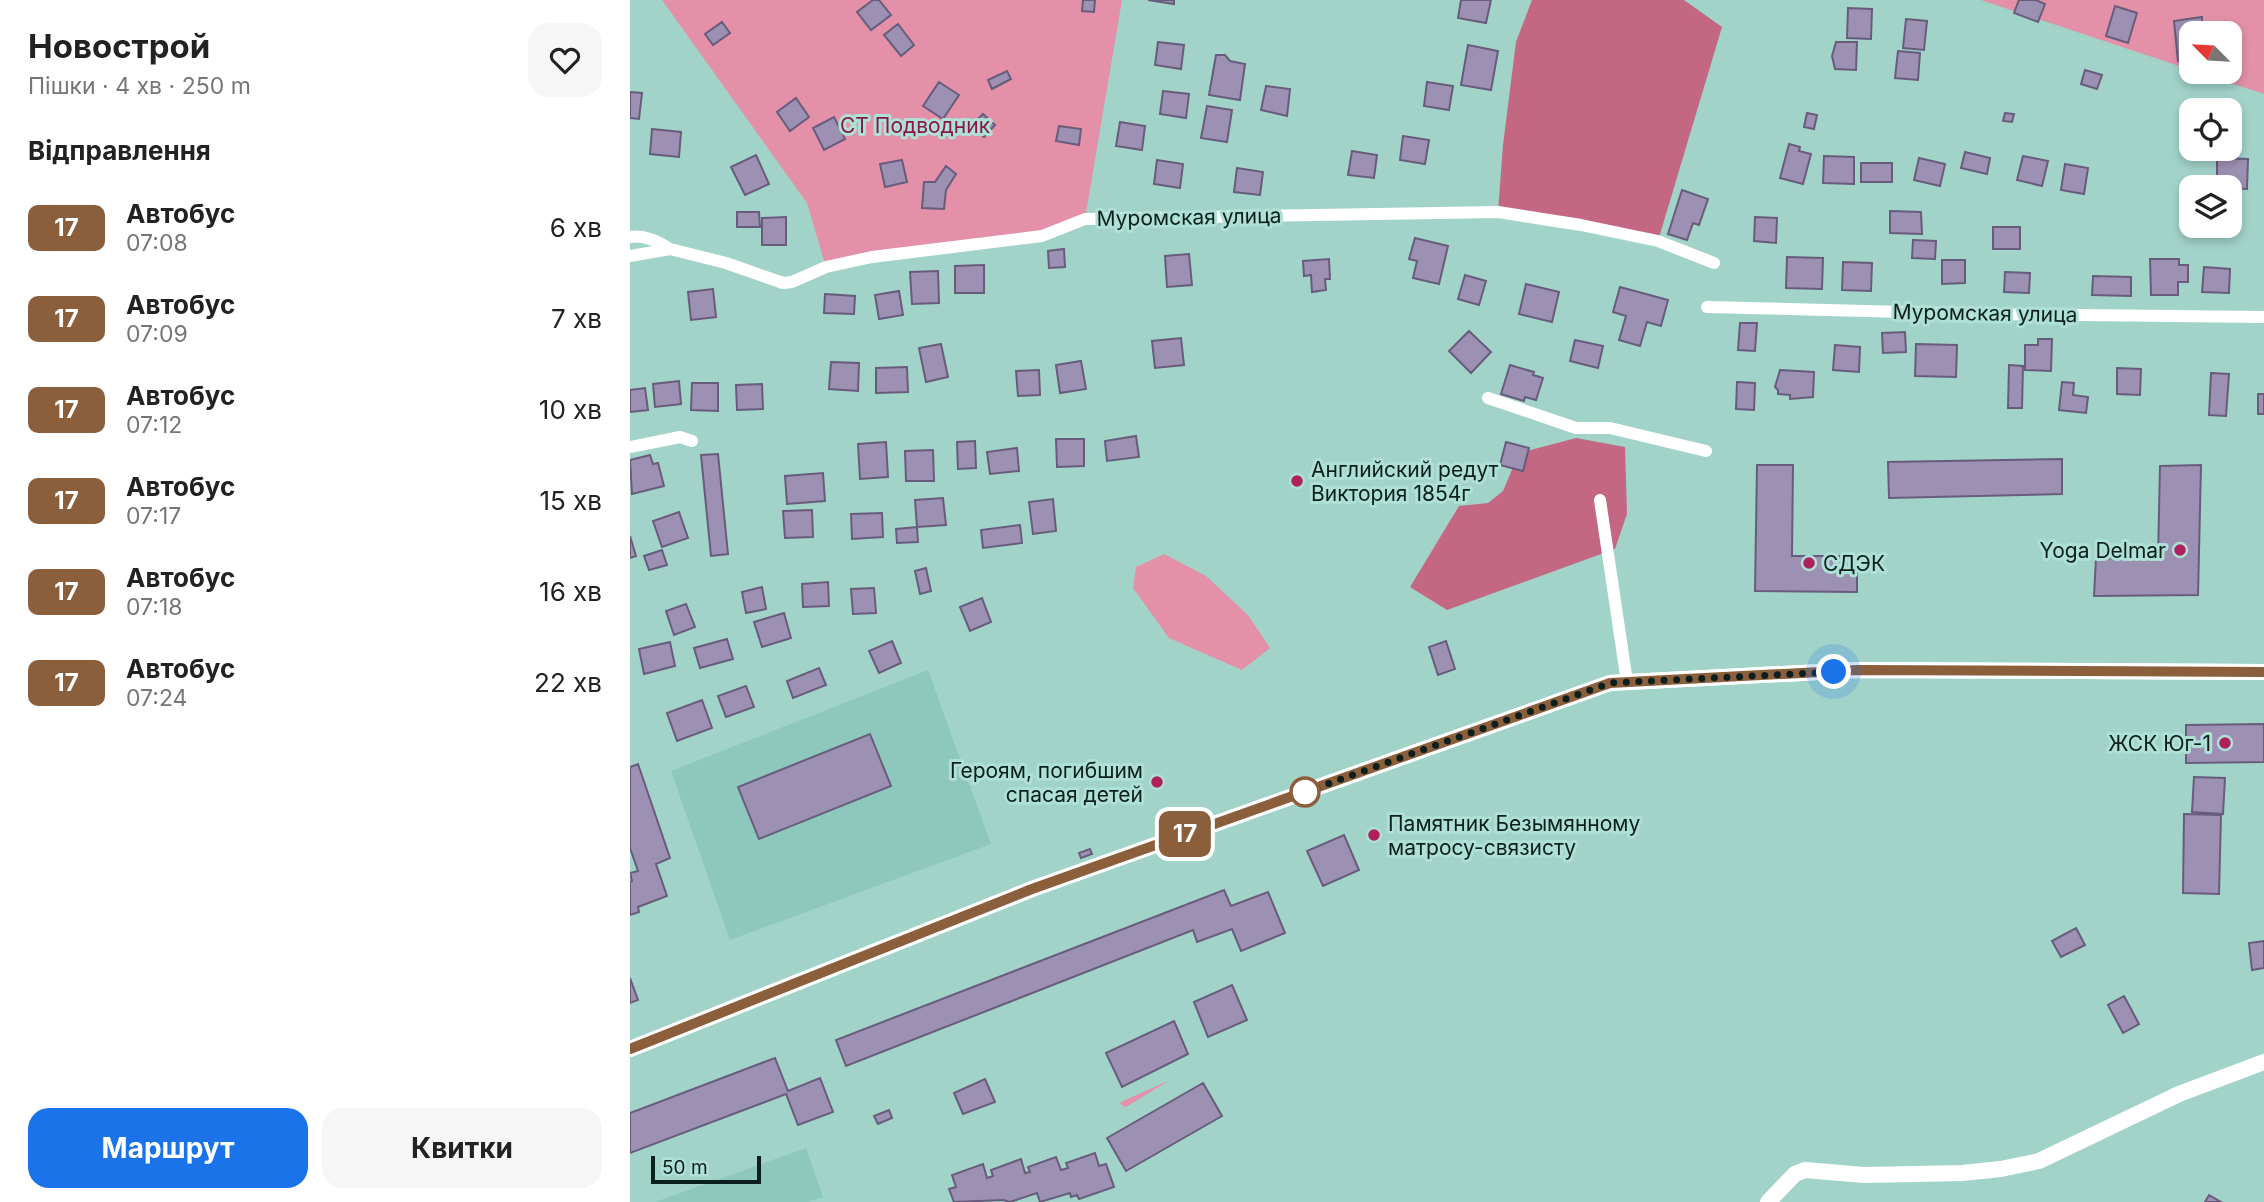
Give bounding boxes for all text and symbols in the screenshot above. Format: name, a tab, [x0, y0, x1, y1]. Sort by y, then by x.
north arrow	[2179, 21, 2242, 84]
map controls	[2179, 21, 2242, 238]
button: heart	[528, 23, 602, 97]
text: Новострой	[28, 26, 210, 66]
text: Пішки · 4 хв · 250 m	[28, 72, 251, 100]
button: locate	[2179, 98, 2242, 161]
park label: СТ Подводник	[840, 113, 991, 138]
text: Відправлення	[28, 135, 211, 166]
button: layers	[2179, 175, 2242, 238]
text: Автобус	[126, 198, 235, 229]
street label: Муромская улица	[1096, 203, 1282, 231]
text: 6 хв	[550, 212, 602, 243]
text: 17	[54, 213, 79, 242]
text: 07:08	[126, 229, 188, 257]
text: Автобус	[126, 289, 235, 320]
street label: Муромская улица	[1892, 299, 2078, 327]
text: 7 хв	[551, 303, 602, 334]
text: 17	[54, 304, 79, 333]
text: 07:09	[126, 320, 188, 348]
text: Автобус	[126, 380, 235, 411]
text: 10 хв	[539, 394, 602, 425]
text: 17	[54, 395, 79, 424]
text: 07:12	[126, 411, 182, 439]
place label: Английский редут Виктория 1854г	[1311, 457, 1498, 506]
text: Автобус	[126, 471, 235, 502]
marker: Английский редут Виктория 1854г	[1289, 473, 1305, 489]
text: 15 хв	[539, 485, 602, 516]
text: 17	[54, 486, 79, 515]
text: 07:17	[126, 502, 181, 530]
place label: Yoga Delmar	[2040, 538, 2166, 563]
marker: Yoga Delmar	[2172, 542, 2188, 558]
place label: СДЭК	[1823, 551, 1885, 576]
marker: СДЭК	[1801, 555, 1817, 571]
text: Автобус	[126, 562, 235, 593]
text: 16 хв	[539, 576, 602, 607]
text: 17	[54, 577, 79, 606]
text: 07:18	[126, 593, 183, 621]
text: Автобус	[126, 653, 235, 684]
your location	[1816, 654, 1851, 689]
text: 22 хв	[534, 667, 602, 698]
text: 17	[54, 668, 79, 697]
text: 07:24	[126, 684, 187, 712]
place label: ЖСК Юг-1	[2108, 731, 2211, 756]
marker: ЖСК Юг-1	[2217, 735, 2233, 751]
place label: Героям, погибшим спасая детей	[950, 758, 1143, 807]
marker: Героям, погибшим спасая детей	[1149, 774, 1165, 790]
unlabelled marker	[1290, 777, 1320, 807]
line badge: 17	[1154, 811, 1216, 857]
place label: Памятник Безымянному матросу-связисту	[1388, 811, 1640, 860]
text: 17	[1173, 819, 1197, 848]
marker: Памятник Безымянному матросу-связисту	[1366, 827, 1382, 843]
button: Маршрут	[28, 1108, 308, 1188]
button: Квитки	[322, 1108, 602, 1188]
scale bar	[651, 1153, 761, 1185]
text: 50 m	[662, 1156, 708, 1179]

